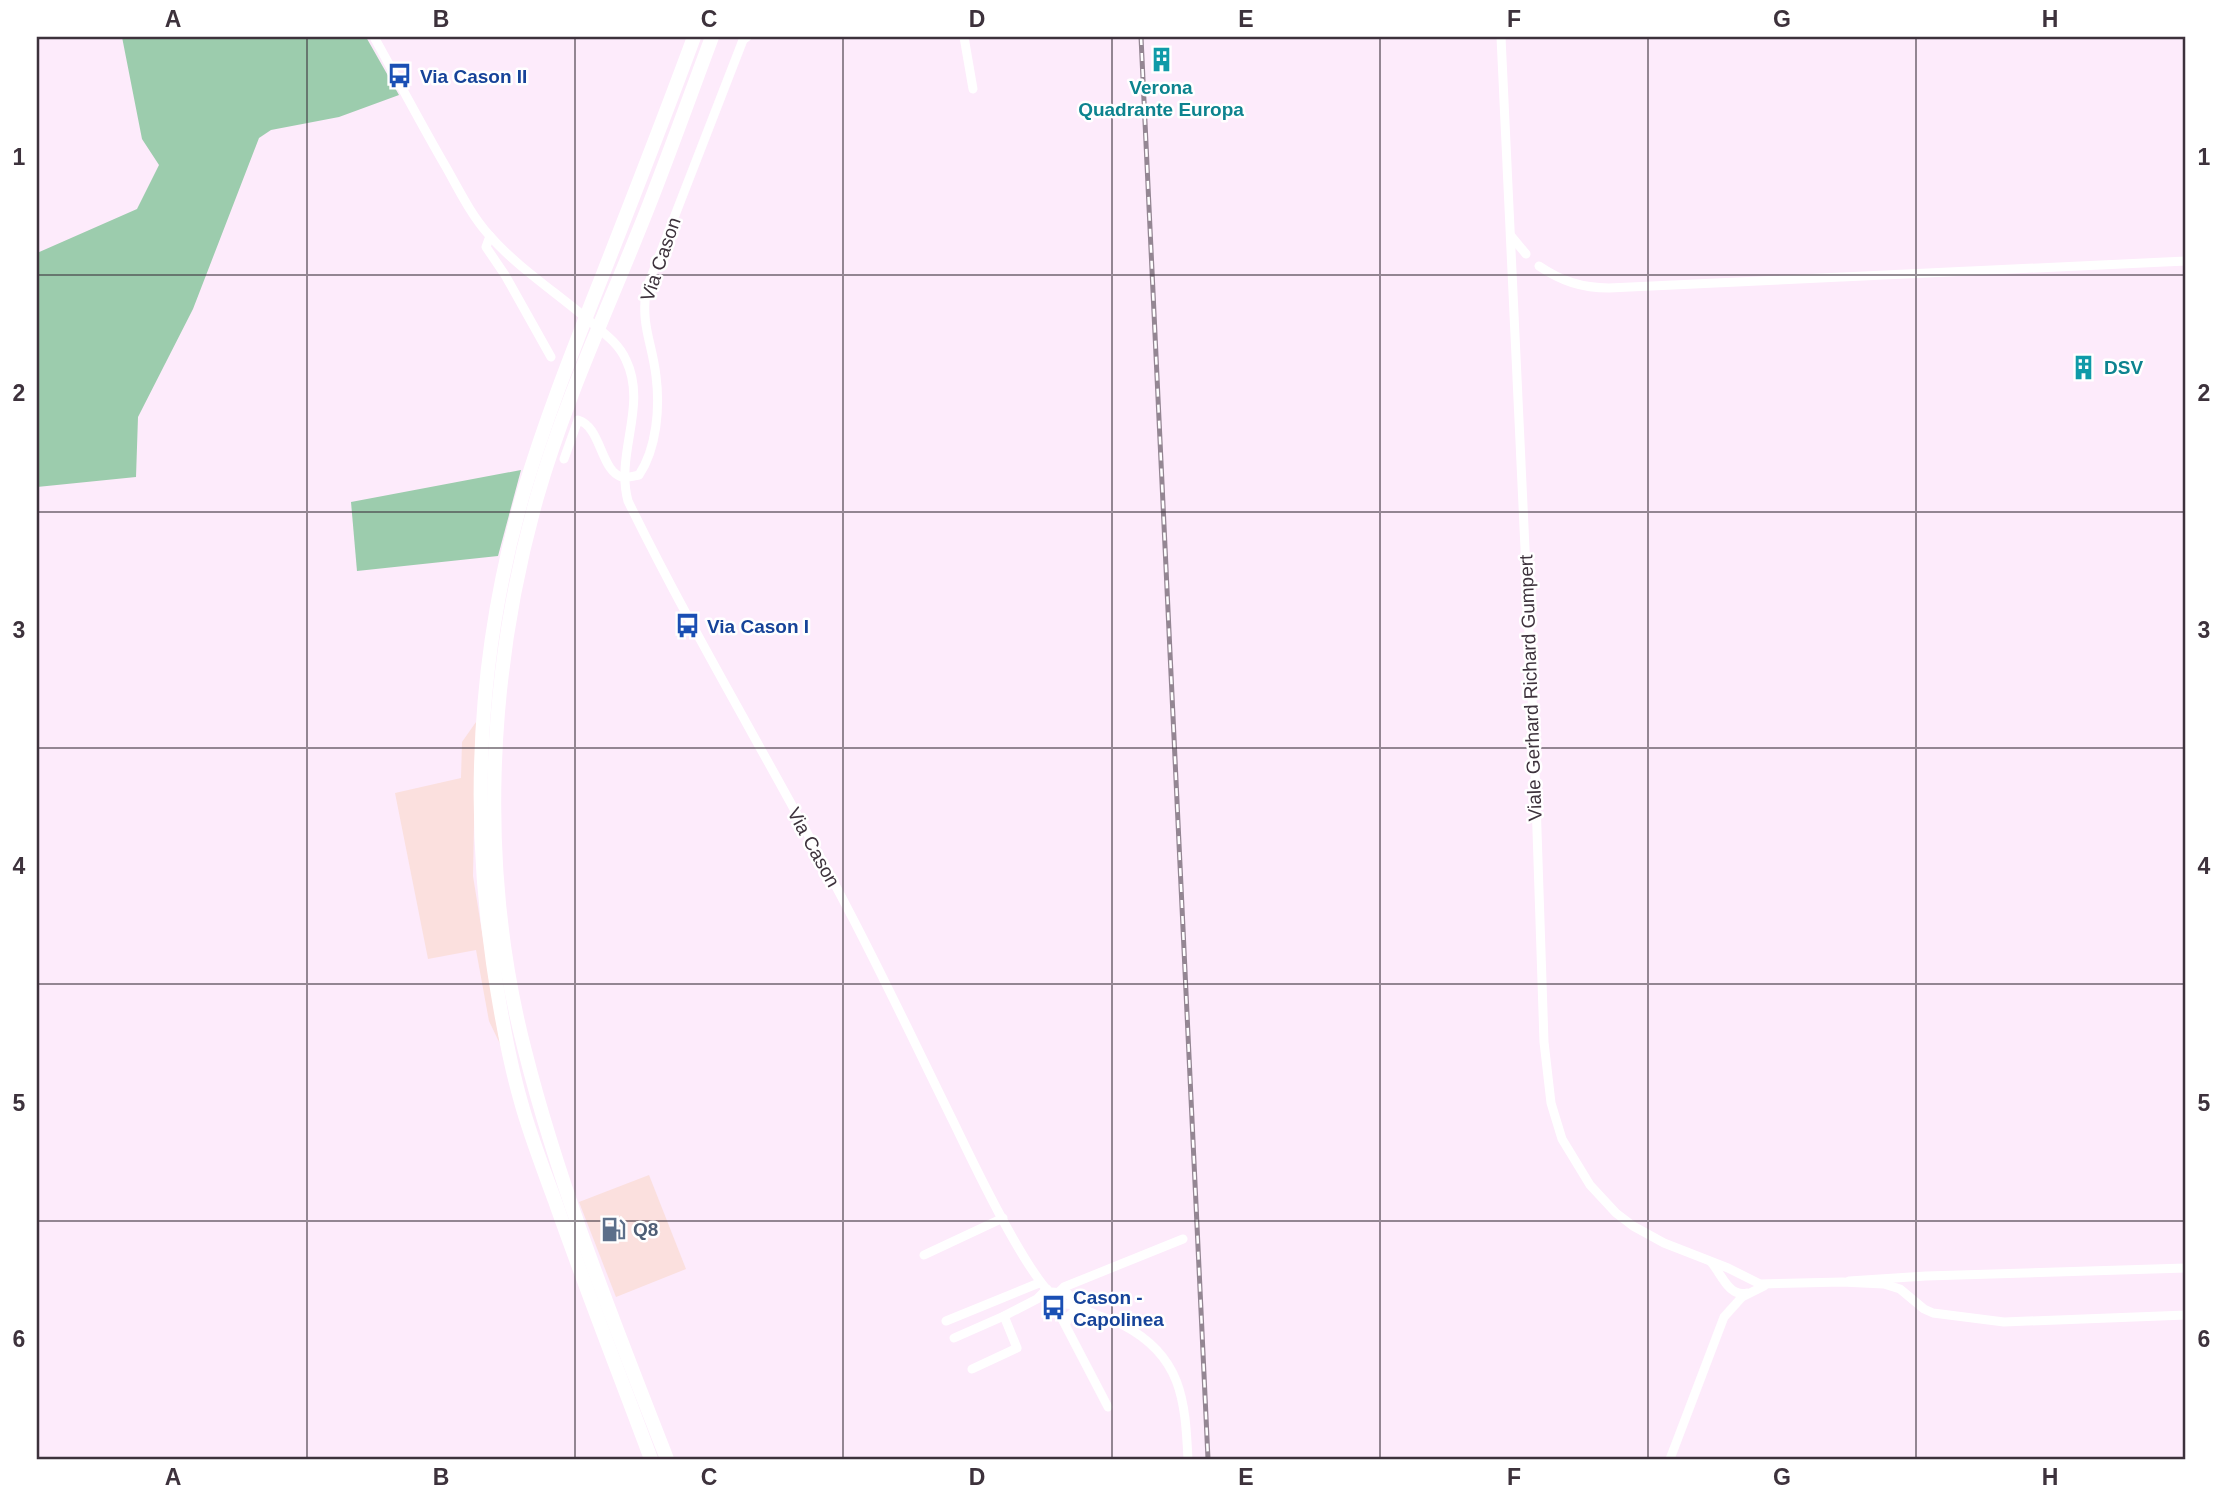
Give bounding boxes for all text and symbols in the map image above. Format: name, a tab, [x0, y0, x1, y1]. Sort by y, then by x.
text: A	[165, 6, 181, 32]
text: B	[433, 6, 449, 32]
text: C	[701, 6, 717, 32]
text: D	[969, 6, 985, 32]
text: E	[1238, 6, 1254, 32]
text: F	[1507, 6, 1521, 32]
text: G	[1773, 6, 1791, 32]
text: H	[2042, 6, 2058, 32]
building icon: Verona Quadrante Europa	[1147, 45, 1175, 73]
bus stop icon: Via Cason II	[386, 62, 414, 90]
place label: Via Cason II	[420, 66, 527, 87]
place label: Verona Quadrante Europa	[1078, 77, 1244, 120]
text: 1	[13, 144, 26, 170]
text: 1	[2198, 144, 2211, 170]
street label: Via Cason	[636, 214, 685, 304]
building icon: DSV	[2070, 353, 2098, 381]
place label: DSV	[2104, 357, 2143, 378]
text: 2	[13, 380, 25, 406]
text: 2	[2198, 380, 2210, 406]
street label: Viale Gerhard Richard Gumpert	[1515, 554, 1546, 822]
bus stop icon: Via Cason I	[673, 612, 701, 640]
place label: Via Cason I	[707, 616, 809, 637]
text: 3	[13, 617, 25, 643]
text: 3	[2198, 617, 2210, 643]
street label: Via Cason	[783, 804, 844, 891]
text: 4	[13, 853, 26, 879]
text: 4	[2198, 853, 2211, 879]
text: 5	[13, 1090, 26, 1116]
text: 5	[2198, 1090, 2211, 1116]
fuel station icon: Q8	[599, 1215, 627, 1243]
place label: Q8	[633, 1219, 658, 1240]
place label: Cason - Capolinea	[1073, 1287, 1164, 1330]
bus stop icon: Cason - Capolinea	[1039, 1294, 1067, 1322]
text: 6	[13, 1326, 25, 1352]
text: 6	[2198, 1326, 2210, 1352]
text: A	[165, 1464, 181, 1490]
text: B	[433, 1464, 449, 1490]
text: C	[701, 1464, 717, 1490]
text: D	[969, 1464, 985, 1490]
text: E	[1238, 1464, 1254, 1490]
text: F	[1507, 1464, 1521, 1490]
text: G	[1773, 1464, 1791, 1490]
text: H	[2042, 1464, 2058, 1490]

